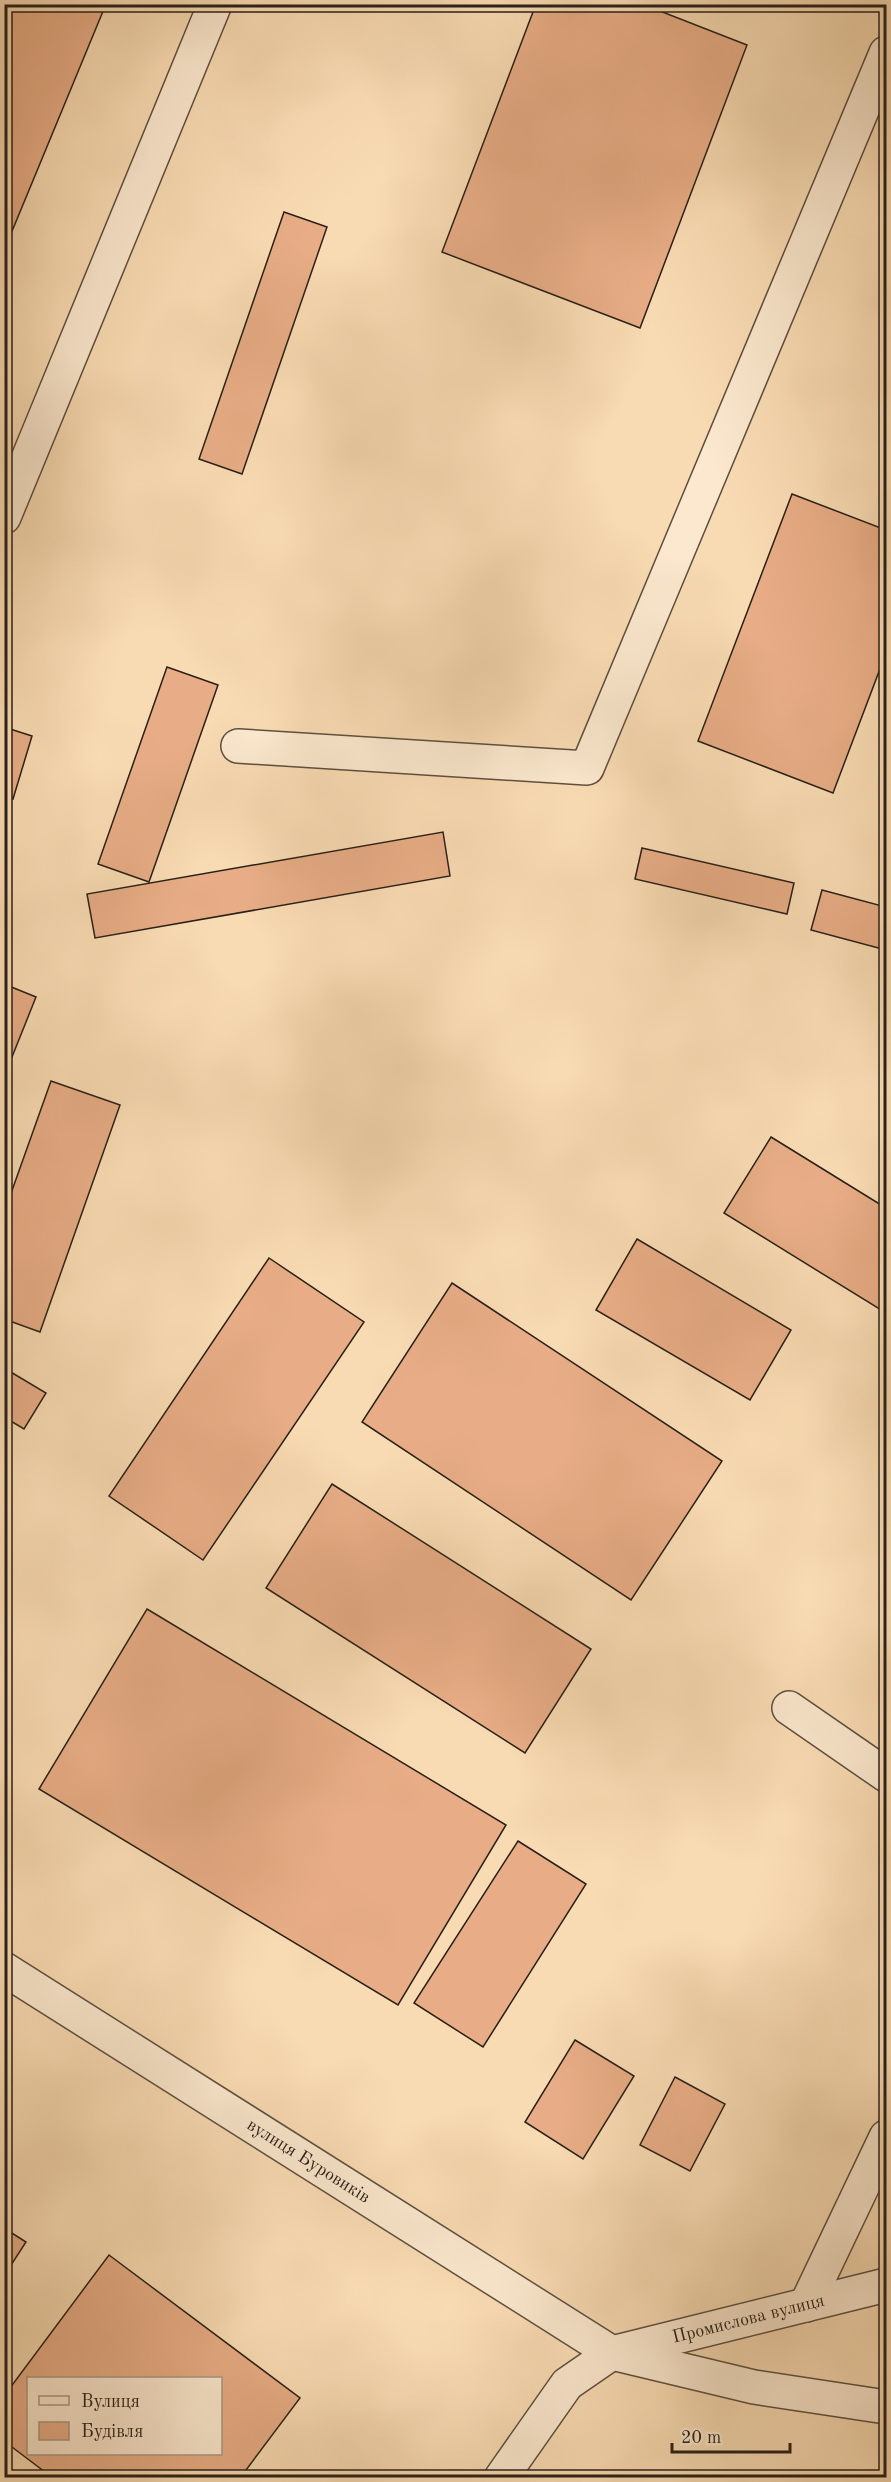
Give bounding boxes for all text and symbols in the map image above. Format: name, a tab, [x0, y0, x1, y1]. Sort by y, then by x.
street label: вулиця Буровиків	[244, 2116, 373, 2207]
street label: Промислова вулиця	[670, 2292, 826, 2347]
legend	[27, 2377, 222, 2455]
text: Вулиця	[81, 2393, 140, 2411]
scale bar	[672, 2416, 790, 2454]
text: Будівля	[81, 2423, 143, 2441]
text: 20 m	[681, 2429, 721, 2447]

